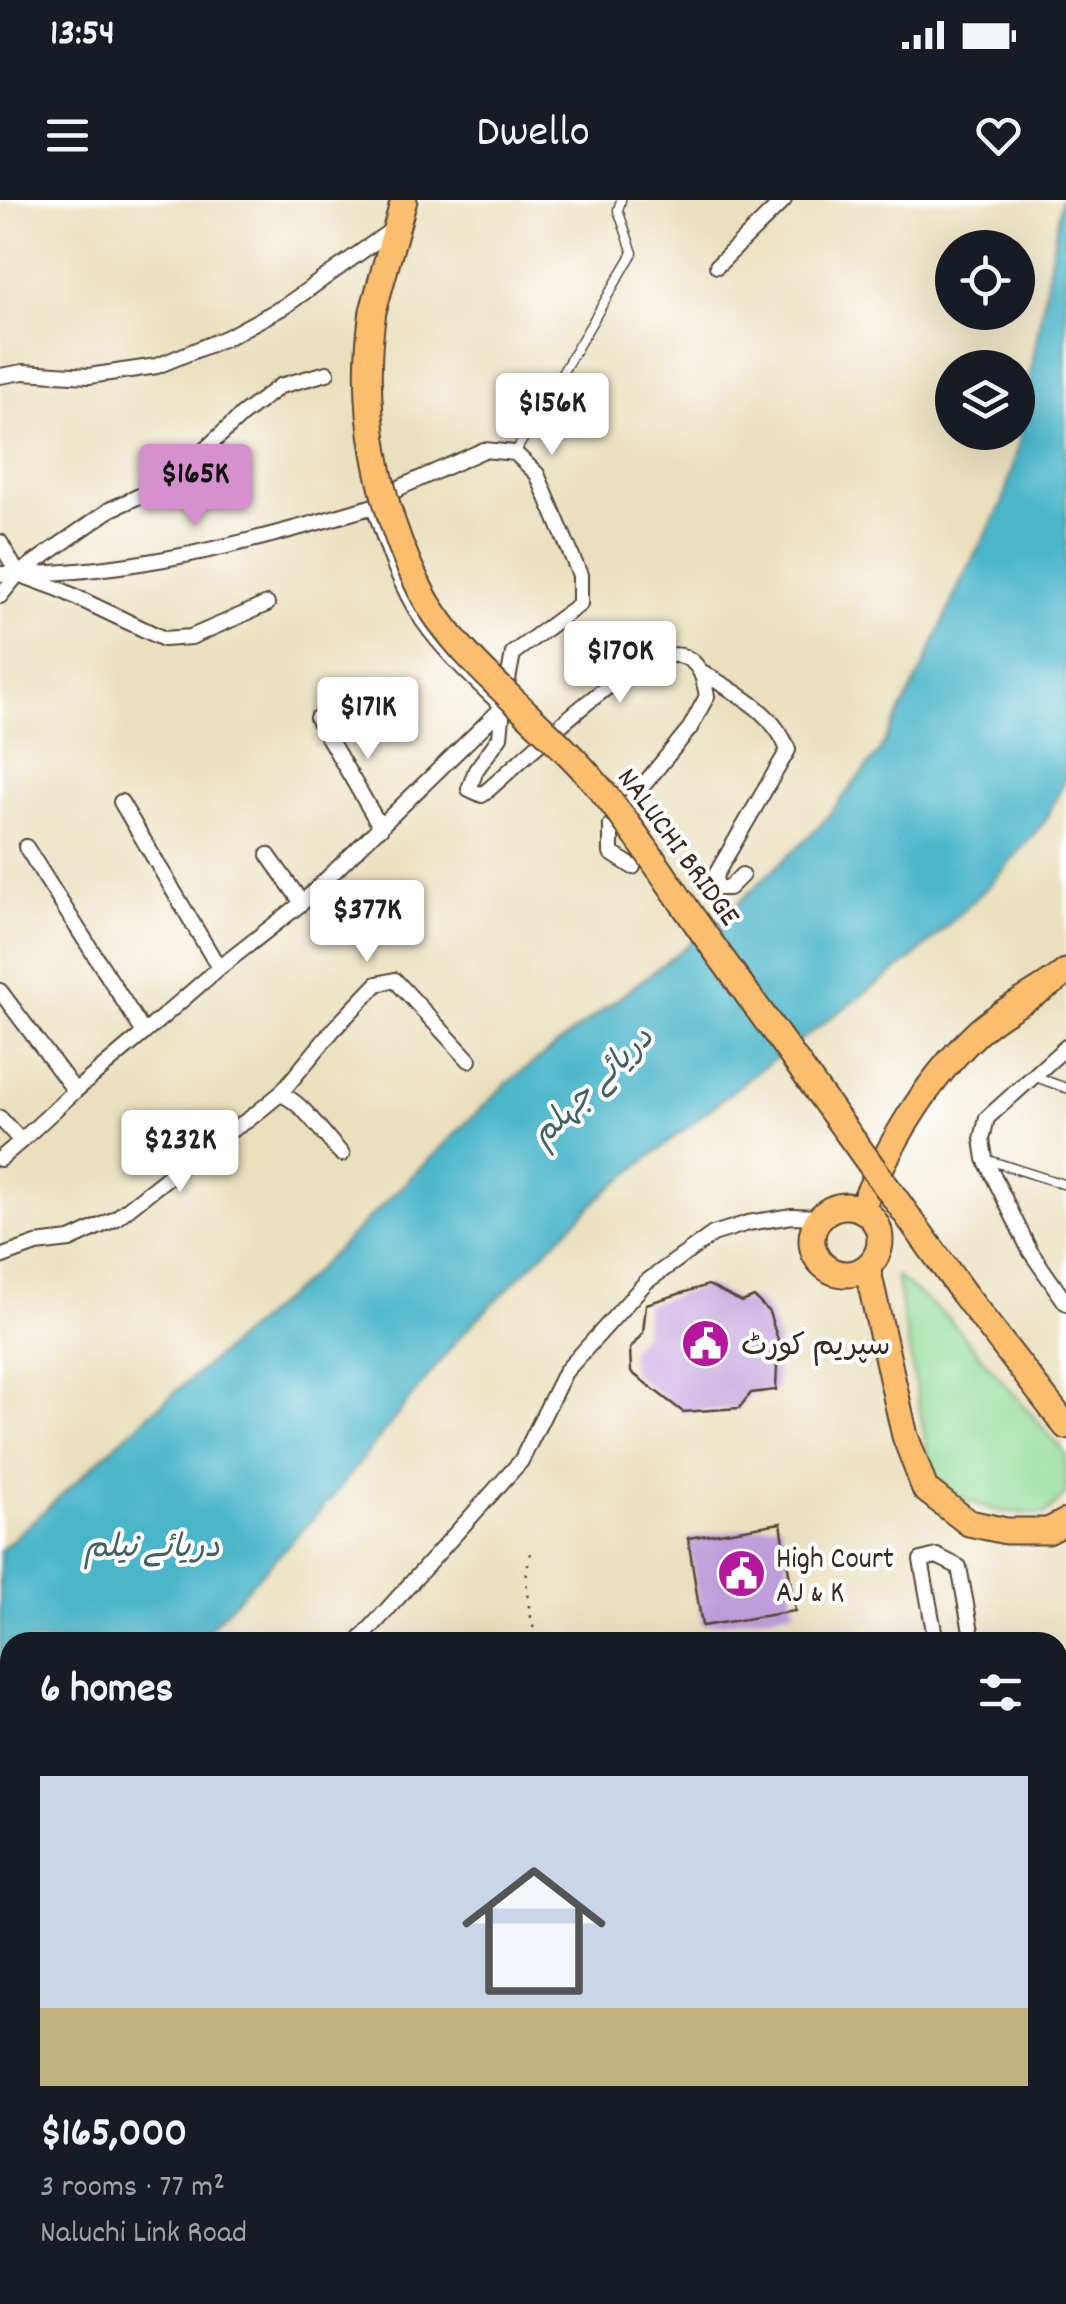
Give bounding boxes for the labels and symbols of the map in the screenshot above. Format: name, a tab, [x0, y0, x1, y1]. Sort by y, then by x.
pin: $156K	[482, 373, 622, 458]
pin: $165K	[125, 444, 265, 529]
pin: $170K	[550, 621, 690, 706]
pin: $171K	[298, 677, 438, 762]
street label: NALUCHI BRIDGE	[604, 760, 749, 937]
pin: $377K	[297, 880, 437, 965]
water label: دریائے جہلم	[523, 1018, 666, 1159]
pin: $232K	[110, 1110, 250, 1195]
public building icon: سپریم کورٹ	[680, 1318, 732, 1370]
place label: سپریم کورٹ	[741, 1327, 890, 1370]
water label: دریائے نیلم	[84, 1527, 220, 1573]
place label: High Court AJ & K	[776, 1540, 894, 1617]
public building icon: High Court AJ & K	[715, 1548, 767, 1600]

